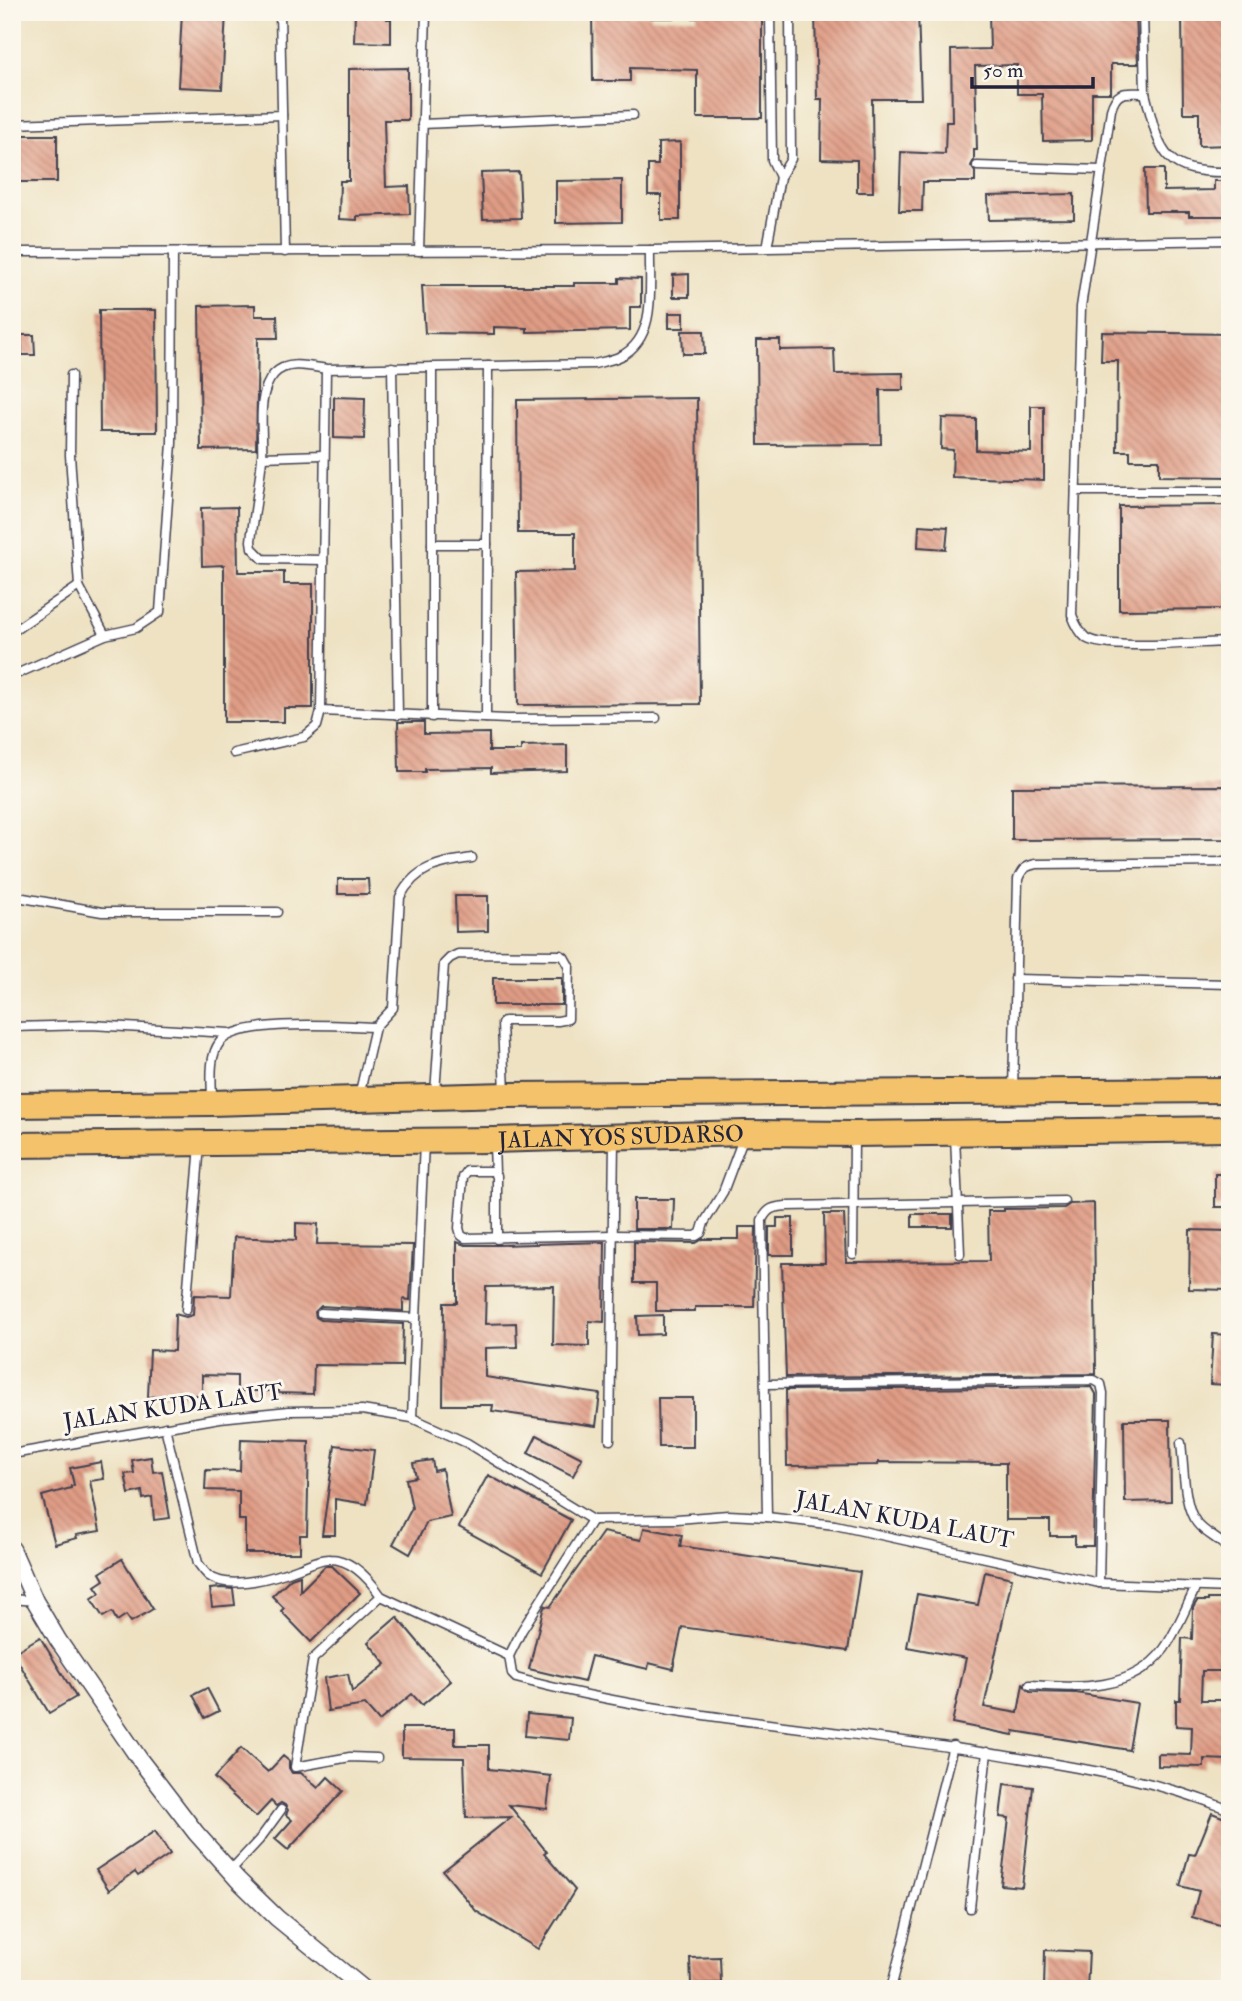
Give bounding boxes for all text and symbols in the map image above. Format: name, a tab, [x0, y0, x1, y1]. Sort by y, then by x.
scale bar	[972, 46, 1093, 90]
text: 50 m	[983, 57, 1024, 84]
street label: JALAN YOS SUDARSO	[497, 1119, 744, 1155]
street label: JALAN KUDA LAUT	[60, 1377, 285, 1436]
street label: JALAN KUDA LAUT	[793, 1484, 1016, 1555]

